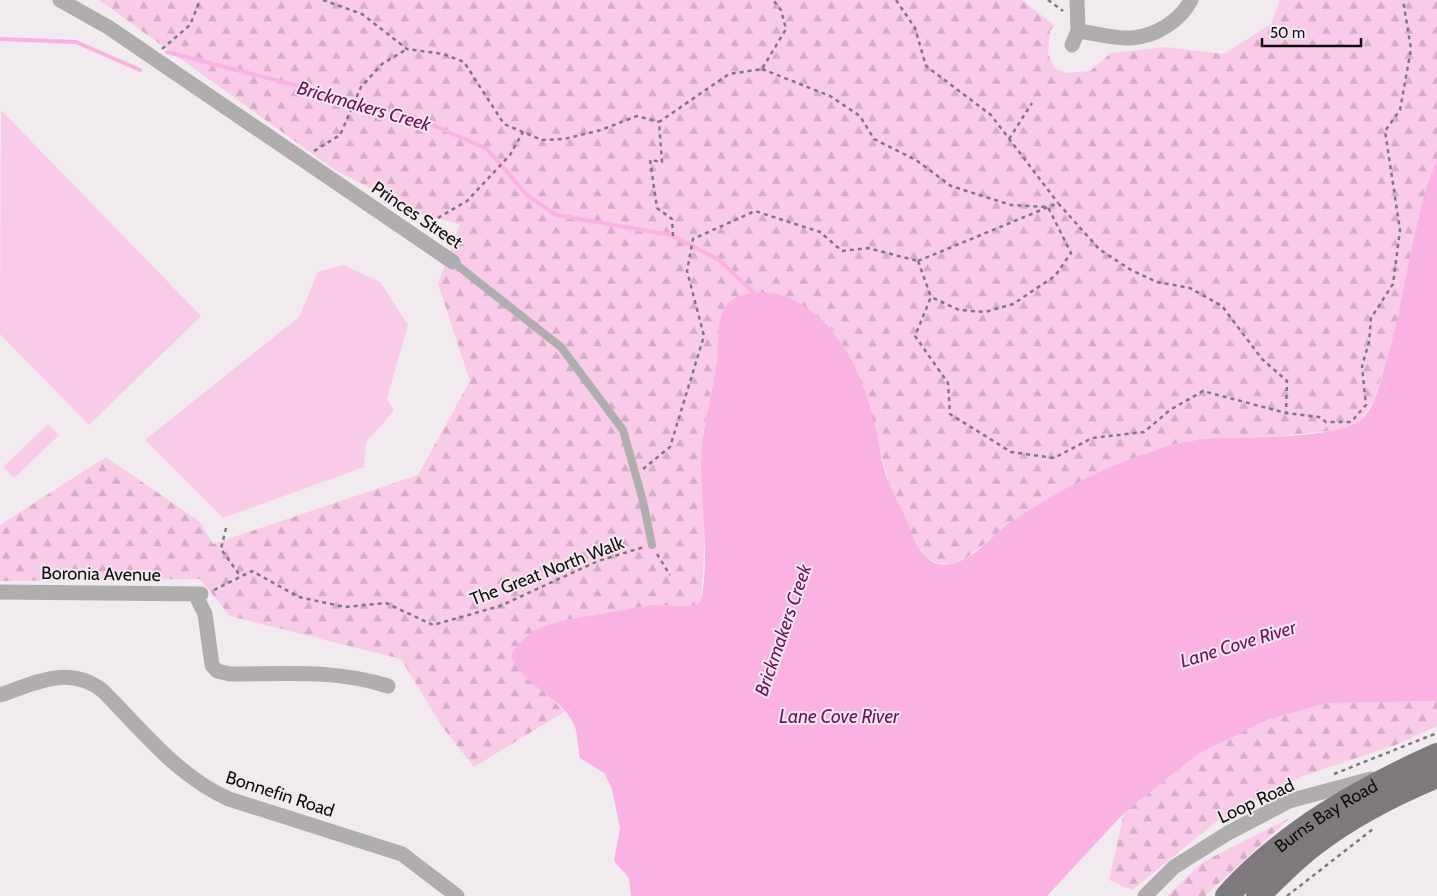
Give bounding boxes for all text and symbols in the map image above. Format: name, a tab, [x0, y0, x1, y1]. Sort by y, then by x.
scale bar	[1262, 15, 1361, 47]
text: 50 m	[1270, 24, 1305, 42]
water label: Brickmakers Creek	[295, 76, 434, 136]
street label: Princes Street	[367, 177, 467, 253]
street label: The Great North Walk	[467, 531, 628, 610]
water label: Brickmakers Creek	[750, 560, 817, 699]
street label: Boronia Avenue	[41, 562, 161, 586]
water label: Lane Cove River	[1177, 615, 1300, 673]
water label: Lane Cove River	[779, 705, 900, 728]
street label: Bonnefin Road	[223, 766, 337, 822]
street label: Loop Road	[1214, 774, 1298, 828]
street label: Burns Bay Road	[1270, 775, 1381, 858]

